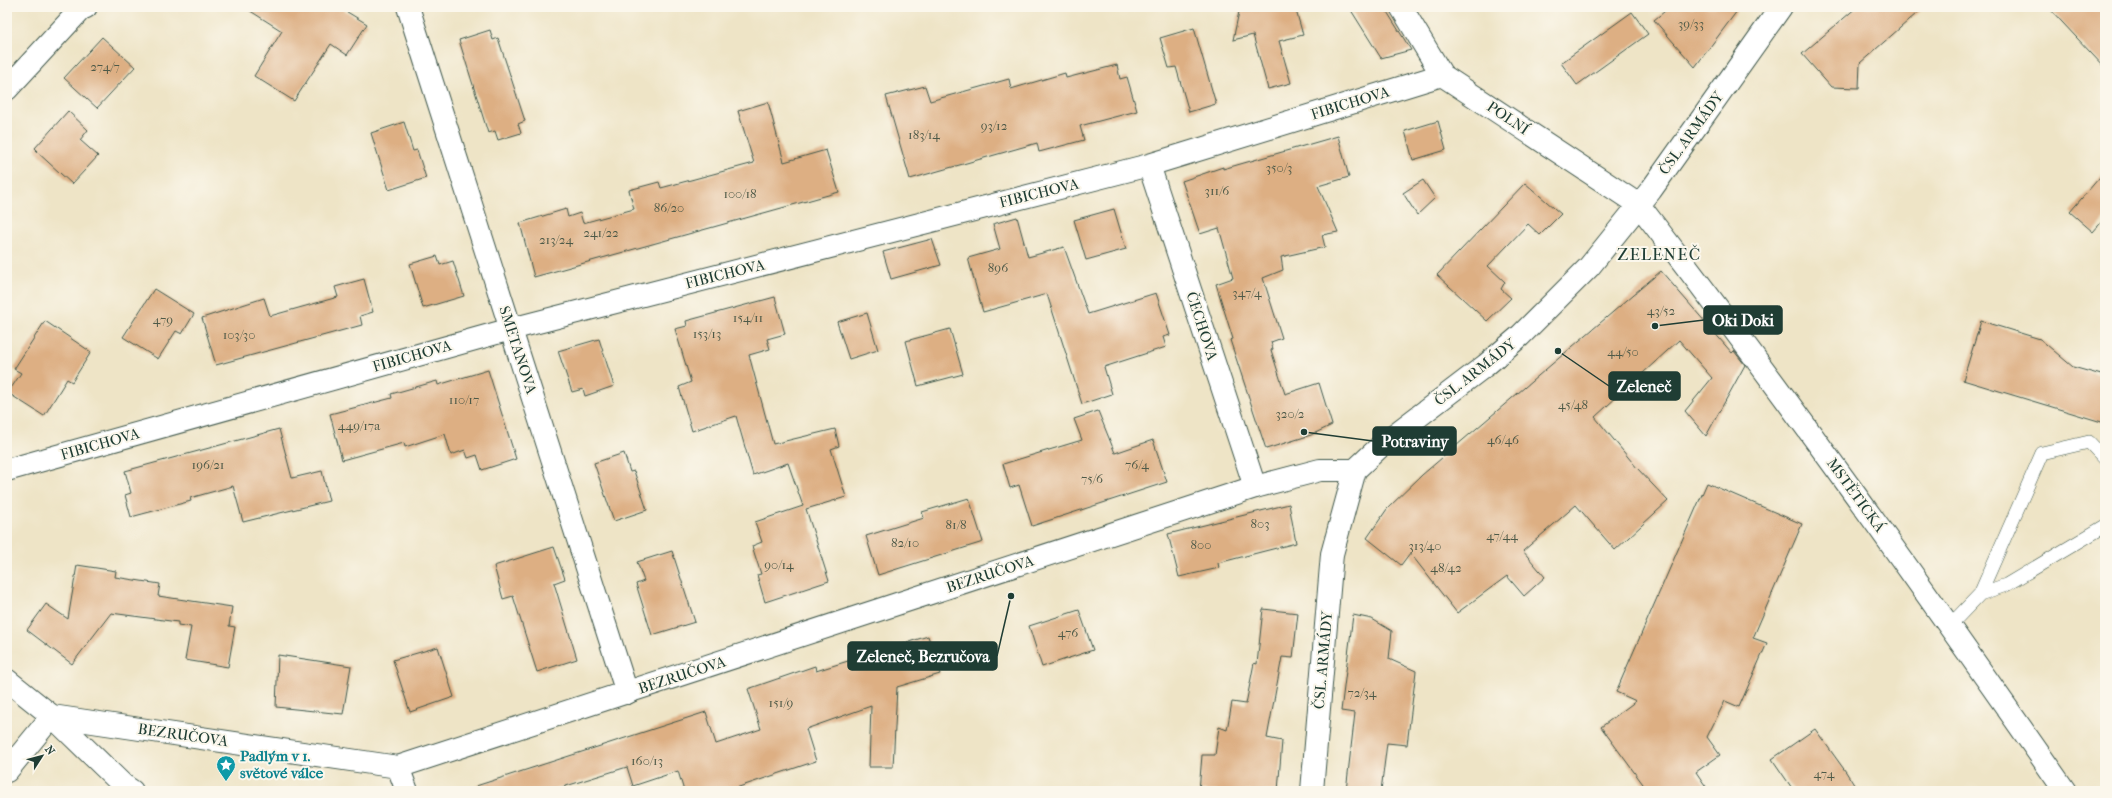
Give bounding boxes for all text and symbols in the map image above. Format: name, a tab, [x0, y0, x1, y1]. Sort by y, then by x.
house number: 39/33	[1678, 16, 1704, 31]
house number: 274/7	[90, 59, 120, 74]
street label: FIBICHOVA	[1309, 82, 1392, 123]
street label: ČSL. ARMÁDY	[1655, 87, 1728, 178]
street label: POLNÍ	[1483, 97, 1533, 139]
house number: 93/12	[981, 118, 1008, 133]
house number: 183/14	[908, 127, 940, 142]
house number: 350/3	[1266, 160, 1292, 175]
street label: FIBICHOVA	[997, 174, 1081, 212]
house number: 311/6	[1205, 183, 1230, 198]
house number: 100/18	[723, 186, 757, 201]
house number: 86/20	[654, 200, 684, 215]
house number: 241/22	[583, 225, 619, 240]
house number: 213/24	[539, 232, 573, 247]
district label: ZELENEČ	[1617, 244, 1701, 264]
street label: FIBICHOVA	[683, 255, 767, 293]
house number: 896	[988, 260, 1009, 275]
house number: 347/4	[1232, 285, 1262, 300]
street label: ČECHOVA	[1182, 289, 1222, 363]
house number: 43/52	[1647, 303, 1676, 318]
street label: SMETANOVA	[495, 304, 541, 397]
callout: Oki Doki	[1704, 306, 1782, 334]
house number: 154/11	[733, 310, 763, 325]
text: Oki Doki	[1712, 311, 1774, 330]
house number: 479	[153, 312, 173, 327]
house number: 153/13	[693, 326, 721, 341]
house number: 103/30	[223, 327, 255, 342]
street label: ČSL. ARMÁDY	[1431, 334, 1520, 409]
street label: FIBICHOVA	[370, 336, 454, 376]
house number: 44/50	[1607, 344, 1639, 359]
callout: Zeleneč	[1609, 372, 1680, 400]
text: Zeleneč	[1616, 377, 1672, 396]
house number: 110/17	[449, 392, 479, 407]
house number: 45/48	[1558, 397, 1588, 412]
house number: 320/2	[1275, 406, 1305, 421]
house number: 449/17a	[338, 418, 381, 433]
street label: FIBICHOVA	[58, 424, 142, 464]
callout: Potraviny	[1373, 427, 1456, 455]
text: Potraviny	[1381, 432, 1450, 452]
house number: 46/46	[1487, 432, 1520, 447]
street label: MSTĚTICKÁ	[1823, 454, 1889, 536]
house number: 196/21	[192, 457, 225, 472]
house number: 76/4	[1125, 457, 1149, 472]
house number: 75/6	[1081, 471, 1104, 486]
house number: 803	[1250, 516, 1270, 531]
house number: 81/8	[946, 517, 966, 532]
house number: 47/44	[1486, 528, 1518, 543]
house number: 82/10	[891, 535, 919, 550]
house number: 800	[1191, 537, 1211, 552]
house number: 313/40	[1409, 538, 1441, 553]
street label: BEZRUČOVA	[944, 551, 1036, 597]
house number: 90/14	[764, 557, 794, 572]
house number: 48/42	[1430, 560, 1462, 575]
street label: ČSL. ARMÁDY	[1310, 609, 1336, 710]
house number: 476	[1058, 625, 1079, 640]
callout: Zeleneč, Bezručova	[848, 642, 997, 670]
text: Zeleneč, Bezručova	[856, 647, 990, 666]
street label: BEZRUČOVA	[636, 652, 728, 698]
house number: 72/34	[1347, 685, 1377, 700]
house number: 151/9	[769, 695, 794, 710]
street label: BEZRUČOVA	[137, 720, 230, 750]
north arrow	[22, 736, 62, 776]
text: N	[42, 743, 58, 758]
place label: Padlým v 1. světové válce	[240, 747, 324, 782]
house number: 160/13	[631, 753, 663, 768]
place icon: Padlým v 1. světové válce	[215, 754, 237, 782]
house number: 474	[1814, 766, 1835, 781]

